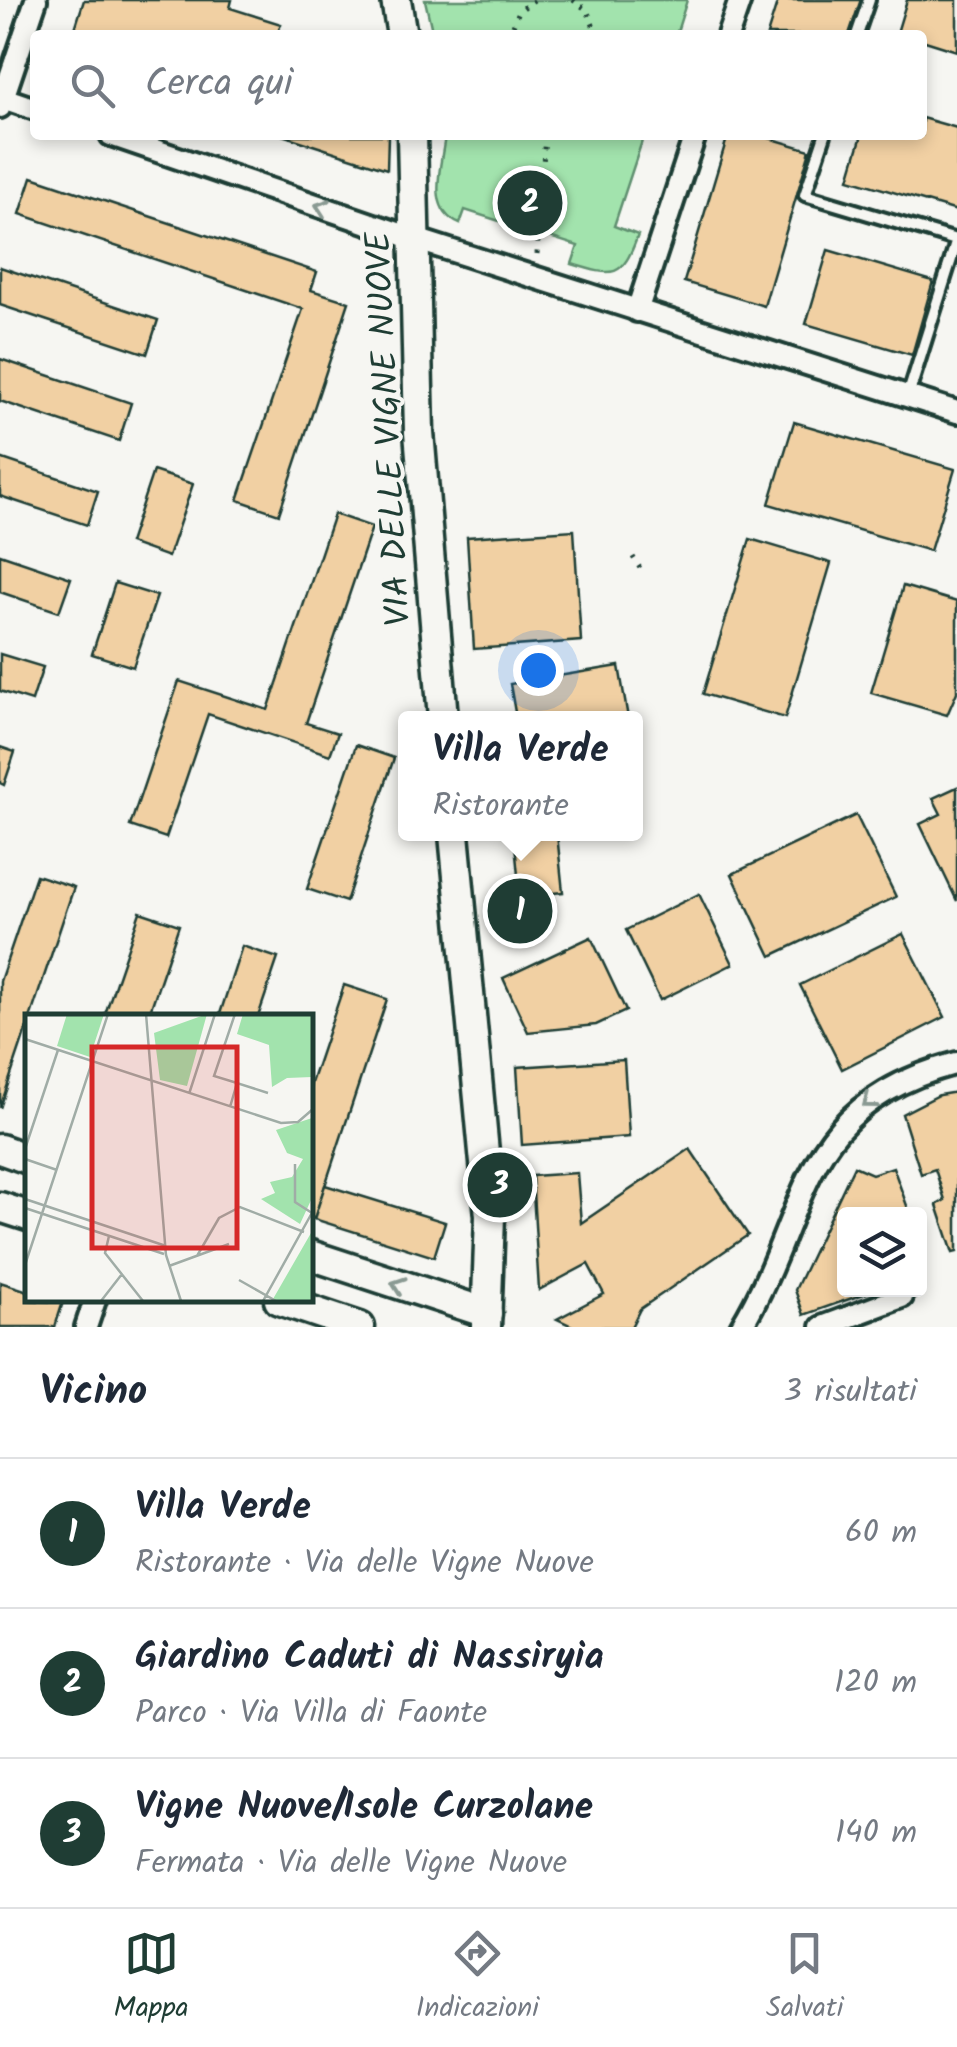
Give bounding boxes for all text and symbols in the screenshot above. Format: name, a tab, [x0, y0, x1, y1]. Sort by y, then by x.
search box	[30, 30, 927, 140]
text: Cerca qui	[145, 55, 293, 115]
icon: search	[65, 58, 120, 113]
pin: 2	[498, 166, 562, 240]
one-way arrow	[315, 199, 332, 219]
street label: VIA DELLE VIGNE NUOVE	[352, 229, 428, 627]
your location	[513, 645, 564, 696]
popup	[398, 711, 643, 841]
text: Villa Verde	[433, 721, 608, 781]
text: Ristorante	[433, 781, 569, 832]
pin: 1	[488, 874, 552, 948]
inset map	[25, 1014, 312, 1302]
one-way arrow	[862, 1091, 880, 1108]
pin: 3	[468, 1148, 532, 1222]
map controls	[837, 1207, 927, 1297]
button: layers	[837, 1207, 927, 1297]
one-way arrow	[390, 1276, 407, 1296]
text: Vicino	[40, 1359, 147, 1426]
text: 3 risultati	[783, 1367, 917, 1418]
text: Villa Verde	[135, 1478, 311, 1538]
text: 1	[68, 1508, 77, 1559]
text: 60 m	[845, 1508, 917, 1559]
text: Ristorante · Via delle Vigne Nuove	[135, 1538, 594, 1589]
text: Giardino Caduti di Nassiryia	[135, 1628, 604, 1688]
text: 2	[63, 1658, 82, 1709]
text: 120 m	[834, 1658, 917, 1709]
text: Parco · Via Villa di Faonte	[135, 1688, 487, 1739]
text: Vigne Nuove/Isole Curzolane	[135, 1778, 593, 1838]
text: 3	[64, 1808, 81, 1859]
text: 140 m	[835, 1808, 917, 1859]
text: Fermata · Via delle Vigne Nuove	[135, 1838, 567, 1889]
tab: Mappa	[114, 1926, 189, 2031]
tab: Indicazioni	[416, 1926, 539, 2031]
tab: Salvati	[766, 1926, 843, 2031]

